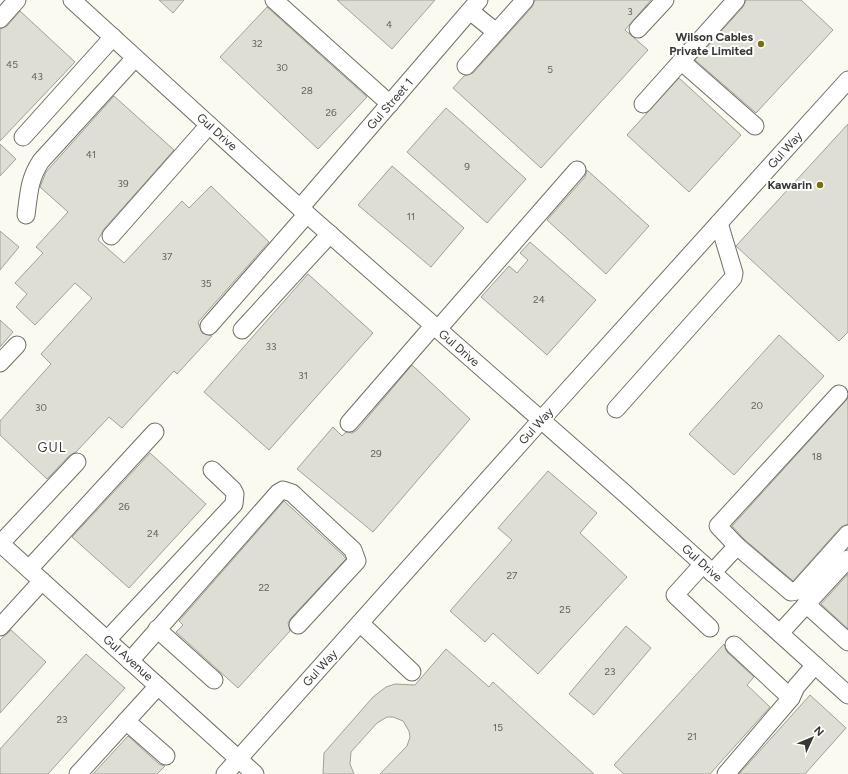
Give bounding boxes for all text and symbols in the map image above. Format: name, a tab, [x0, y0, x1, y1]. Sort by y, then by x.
house number: 3	[627, 5, 633, 18]
house number: 4	[386, 18, 392, 31]
place label: Wilson Cables Private Limited	[669, 30, 753, 58]
house number: 32	[251, 37, 263, 50]
marker: Wilson Cables Private Limited	[756, 39, 766, 49]
house number: 45	[6, 58, 18, 71]
house number: 30	[276, 61, 288, 74]
house number: 5	[547, 63, 553, 76]
house number: 43	[31, 70, 43, 83]
street label: Gul Street 1	[364, 76, 416, 132]
house number: 28	[301, 84, 313, 97]
house number: 26	[325, 106, 337, 119]
street label: Gul Drive	[194, 110, 240, 154]
street label: Gul Way	[765, 128, 806, 171]
house number: 41	[86, 148, 96, 161]
house number: 9	[464, 160, 470, 173]
house number: 39	[117, 177, 129, 190]
place label: Kawarin	[767, 178, 812, 192]
marker: Kawarin	[815, 180, 825, 190]
house number: 11	[407, 210, 415, 223]
house number: 37	[162, 250, 173, 263]
house number: 35	[200, 277, 212, 290]
house number: 24	[533, 293, 545, 306]
street label: Gul Drive	[436, 327, 482, 370]
house number: 33	[266, 340, 276, 353]
house number: 31	[298, 369, 308, 382]
house number: 20	[751, 399, 763, 412]
house number: 30	[35, 401, 47, 414]
street label: Gul Way	[516, 404, 557, 447]
district label: GUL	[38, 440, 66, 455]
house number: 29	[370, 447, 382, 460]
house number: 18	[812, 450, 822, 463]
house number: 26	[118, 500, 130, 513]
house number: 24	[147, 527, 159, 540]
street label: Gul Drive	[679, 541, 725, 585]
house number: 27	[507, 569, 518, 582]
house number: 22	[258, 581, 270, 594]
house number: 25	[559, 603, 571, 616]
street label: Gul Avenue	[100, 632, 156, 684]
street label: Gul Way	[300, 646, 341, 689]
house number: 23	[604, 665, 616, 678]
house number: 23	[56, 713, 68, 726]
north arrow	[792, 718, 832, 758]
house number: 15	[493, 721, 503, 734]
text: N	[811, 724, 826, 739]
house number: 21	[687, 730, 697, 743]

